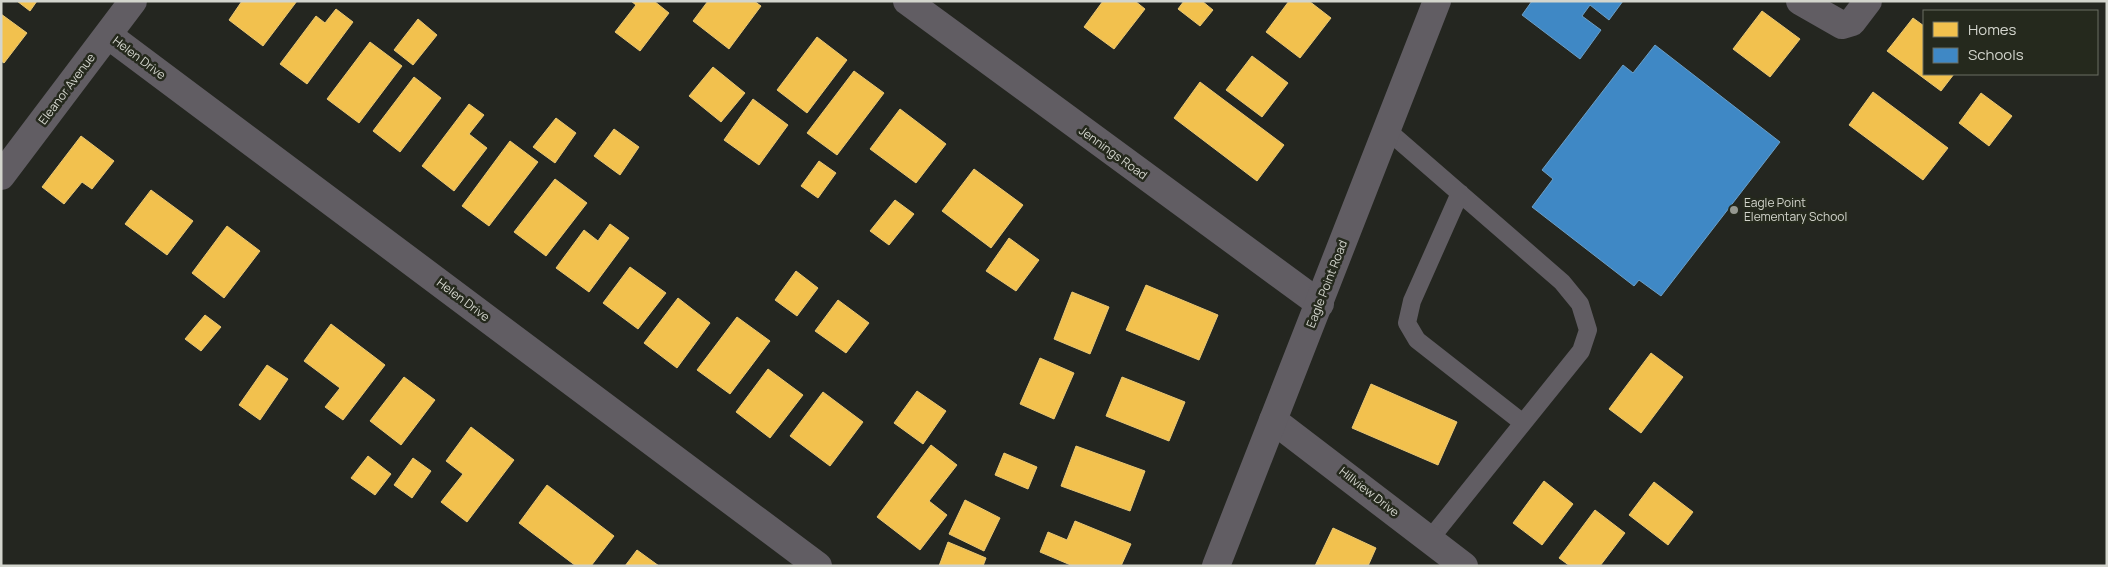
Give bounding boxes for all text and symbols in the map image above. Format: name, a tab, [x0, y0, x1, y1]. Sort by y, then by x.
legend	[1923, 10, 2098, 75]
text: Homes	[1968, 19, 2017, 40]
street label: Helen Drive	[109, 32, 169, 83]
text: Schools	[1968, 44, 2024, 65]
street label: Eleanor Avenue	[34, 50, 99, 128]
street label: Jennings Road	[1076, 122, 1151, 183]
place label: Eagle Point Elementary School	[1744, 194, 1847, 225]
marker: Eagle Point Elementary School	[1728, 204, 1740, 216]
street label: Eagle Point Road	[1302, 237, 1351, 330]
street label: Helen Drive	[433, 274, 493, 325]
street label: Hillview Drive	[1336, 463, 1403, 520]

